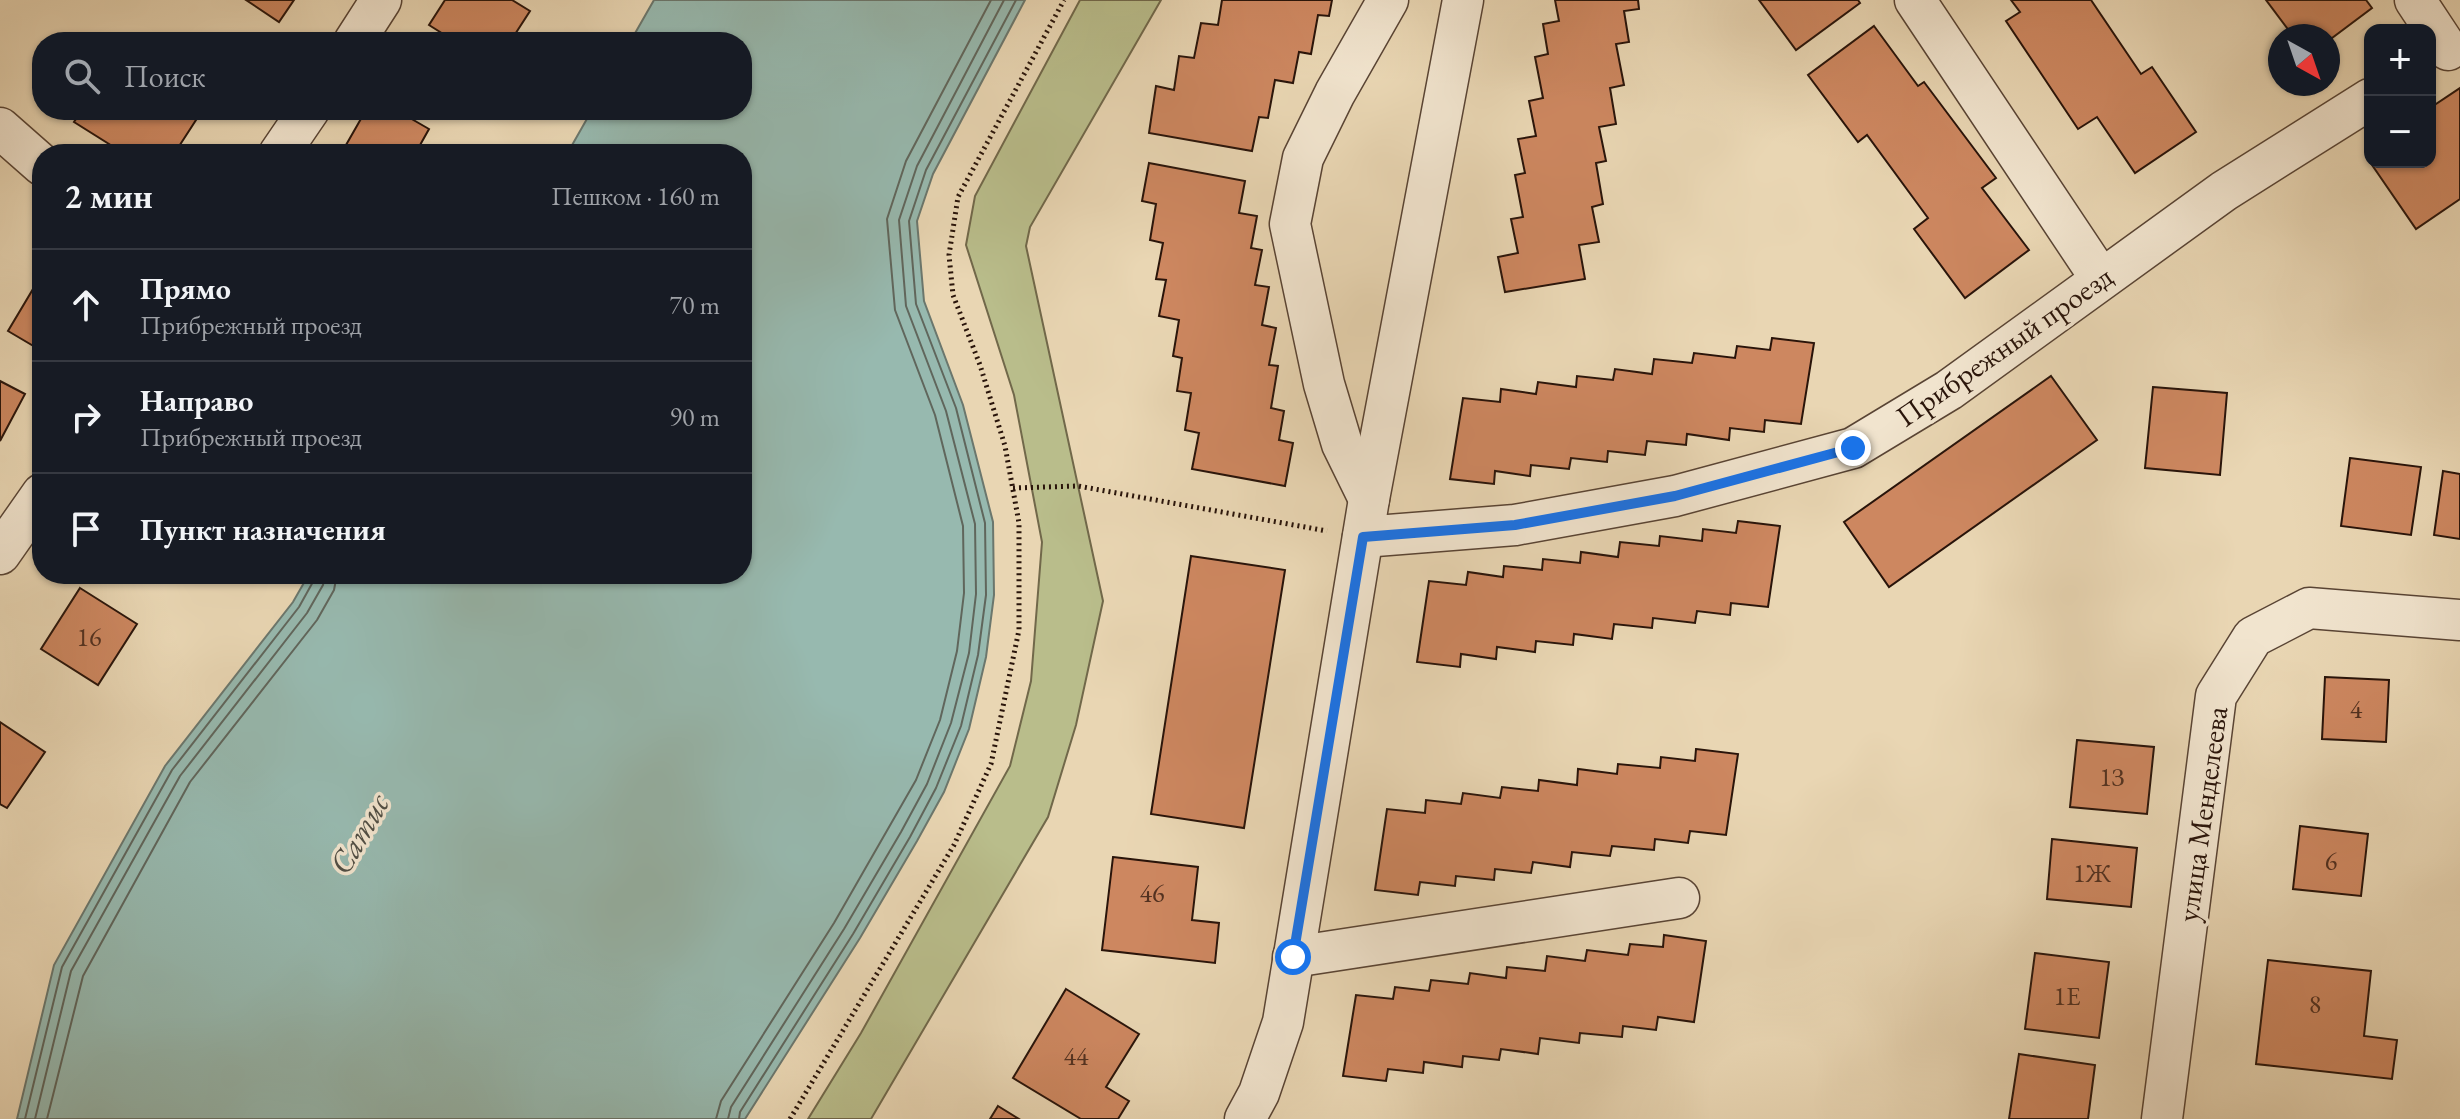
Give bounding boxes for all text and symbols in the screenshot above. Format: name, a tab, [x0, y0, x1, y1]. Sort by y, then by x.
north arrow	[2268, 24, 2340, 96]
map controls	[2364, 24, 2436, 168]
button: +	[2364, 24, 2436, 96]
search box	[32, 32, 752, 120]
icon: search	[60, 54, 104, 98]
text: Поиск	[124, 57, 206, 96]
button: −	[2364, 96, 2436, 168]
text: 2 мин	[64, 174, 153, 218]
text: Пешком · 160 m	[551, 179, 720, 213]
street label: Прибрежный проезд	[1888, 256, 2120, 435]
text: Прямо	[140, 269, 231, 308]
icon: ahead	[64, 283, 108, 327]
text: 70 m	[670, 288, 720, 322]
text: Прибрежный проезд	[140, 308, 362, 342]
text: Направо	[140, 381, 253, 420]
icon: right	[64, 395, 108, 439]
text: 90 m	[670, 400, 720, 434]
text: Прибрежный проезд	[140, 420, 362, 454]
route end	[1835, 430, 1871, 466]
icon: arrive	[64, 507, 108, 551]
text: Пункт назначения	[140, 510, 386, 549]
house number: 16	[77, 620, 101, 654]
house number: 4	[2350, 692, 2363, 726]
street label: улица Менделеева	[2168, 704, 2236, 924]
house number: 1З	[2099, 760, 2125, 794]
water label: Сатис	[319, 785, 399, 882]
house number: 6	[2325, 844, 2337, 878]
house number: 1Ж	[2073, 856, 2111, 890]
house number: 46	[1140, 876, 1164, 910]
route start	[1275, 939, 1311, 975]
house number: 1Е	[2053, 979, 2081, 1013]
house number: 8	[2309, 987, 2321, 1021]
house number: 44	[1064, 1039, 1089, 1073]

